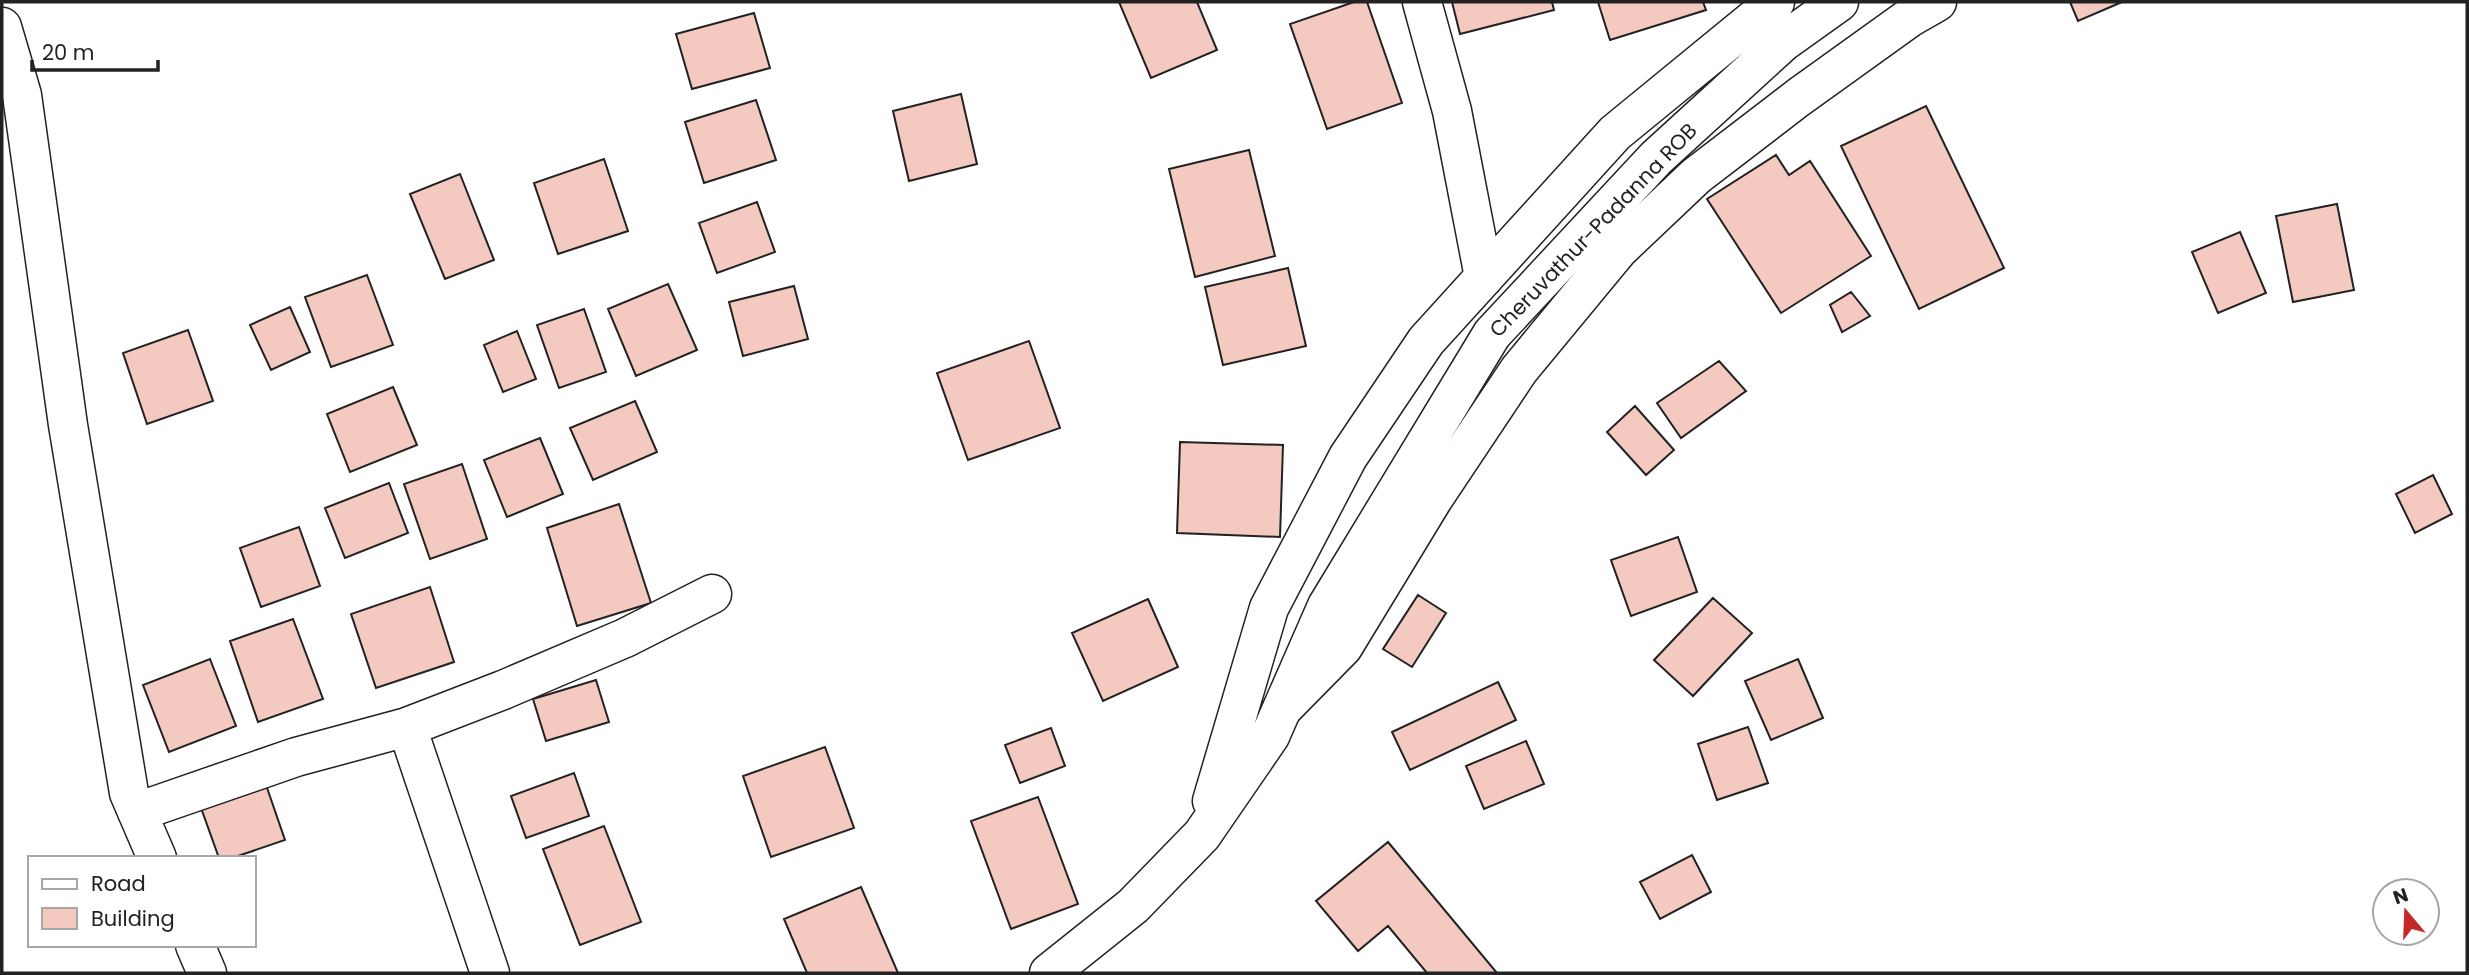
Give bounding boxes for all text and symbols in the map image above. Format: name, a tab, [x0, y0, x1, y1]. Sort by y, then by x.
scale bar	[32, 28, 158, 72]
text: 20 m	[42, 38, 95, 67]
street label: Cheruvathur-Padanna ROB	[1483, 117, 1703, 343]
legend	[28, 856, 256, 947]
text: Road	[91, 869, 146, 898]
north arrow	[2371, 877, 2441, 947]
text: N	[2389, 881, 2412, 911]
text: Building	[91, 904, 175, 933]

